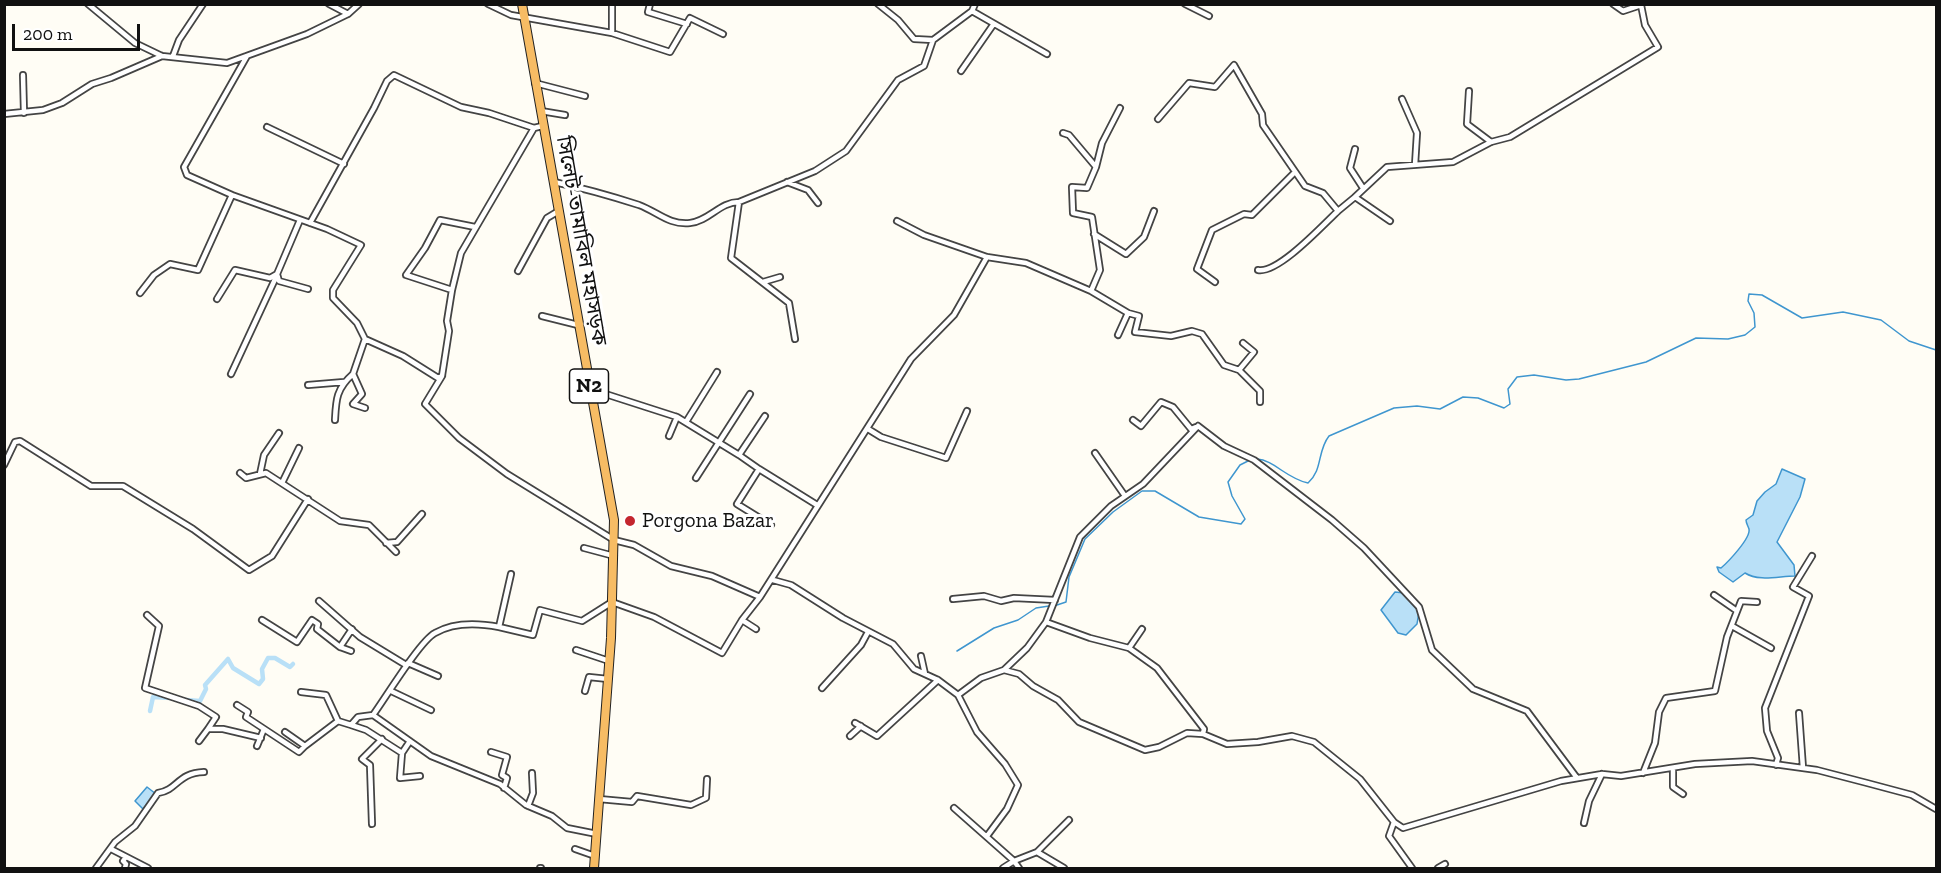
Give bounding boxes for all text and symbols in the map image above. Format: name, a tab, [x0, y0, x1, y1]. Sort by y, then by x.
scale bar	[15, 12, 142, 50]
text: 200 m	[23, 23, 73, 45]
street label: সিলেট-তামাবিল মহাসড়ক	[550, 134, 612, 348]
road number: N2	[570, 369, 608, 403]
place label: Porgona Bazar	[642, 508, 774, 534]
marker: Porgona Bazar	[623, 514, 637, 528]

